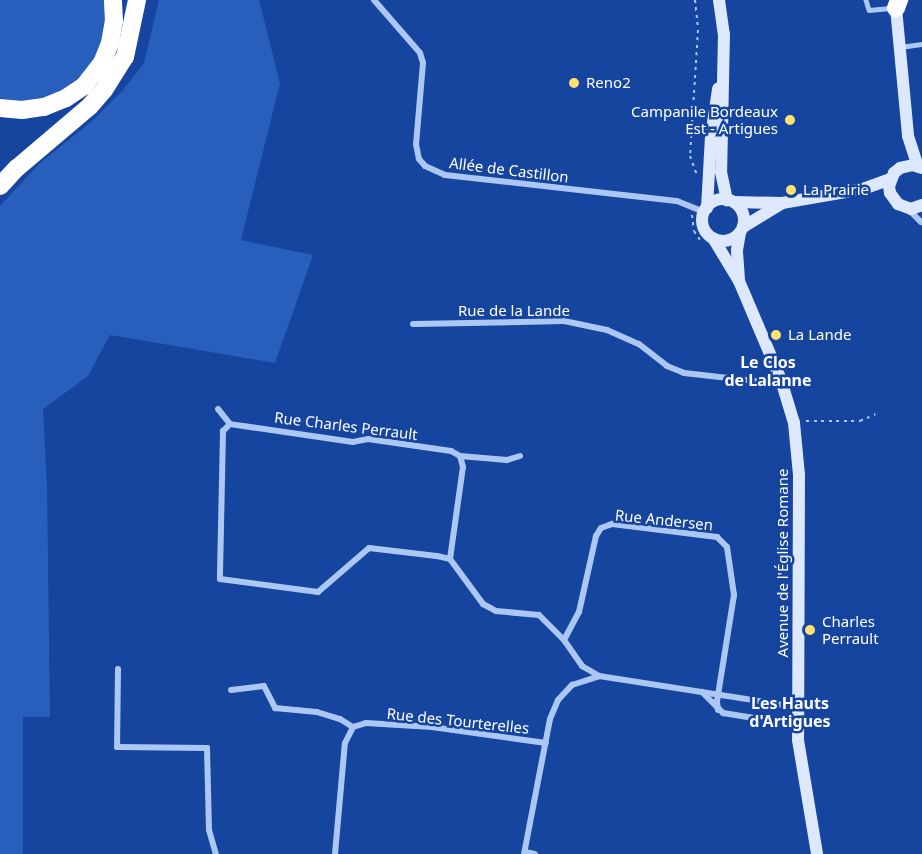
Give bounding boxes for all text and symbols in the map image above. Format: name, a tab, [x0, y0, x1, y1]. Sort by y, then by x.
place label: Reno2	[586, 74, 631, 92]
marker: Reno2	[567, 76, 581, 90]
place label: Campanile Bordeaux Est - Artigues	[631, 102, 778, 137]
marker: Campanile Bordeaux Est - Artigues	[783, 113, 797, 127]
street label: Allée de Castillon	[448, 154, 570, 186]
place label: La Prairie	[803, 181, 869, 199]
marker: La Prairie	[784, 183, 798, 197]
street label: Rue de la Lande	[458, 302, 570, 320]
place label: La Lande	[788, 326, 851, 344]
marker: La Lande	[769, 328, 783, 342]
district label: Le Clos de Lalanne	[724, 352, 812, 390]
street label: Rue Charles Perrault	[273, 408, 419, 444]
street label: Avenue de l'Église Romane	[774, 469, 792, 657]
street label: Rue Andersen	[614, 506, 714, 534]
place label: Charles Perrault	[822, 612, 879, 647]
marker: Charles Perrault	[803, 623, 817, 637]
district label: Les Hauts d'Artigues	[749, 693, 831, 731]
street label: Rue des Tourterelles	[386, 705, 530, 737]

